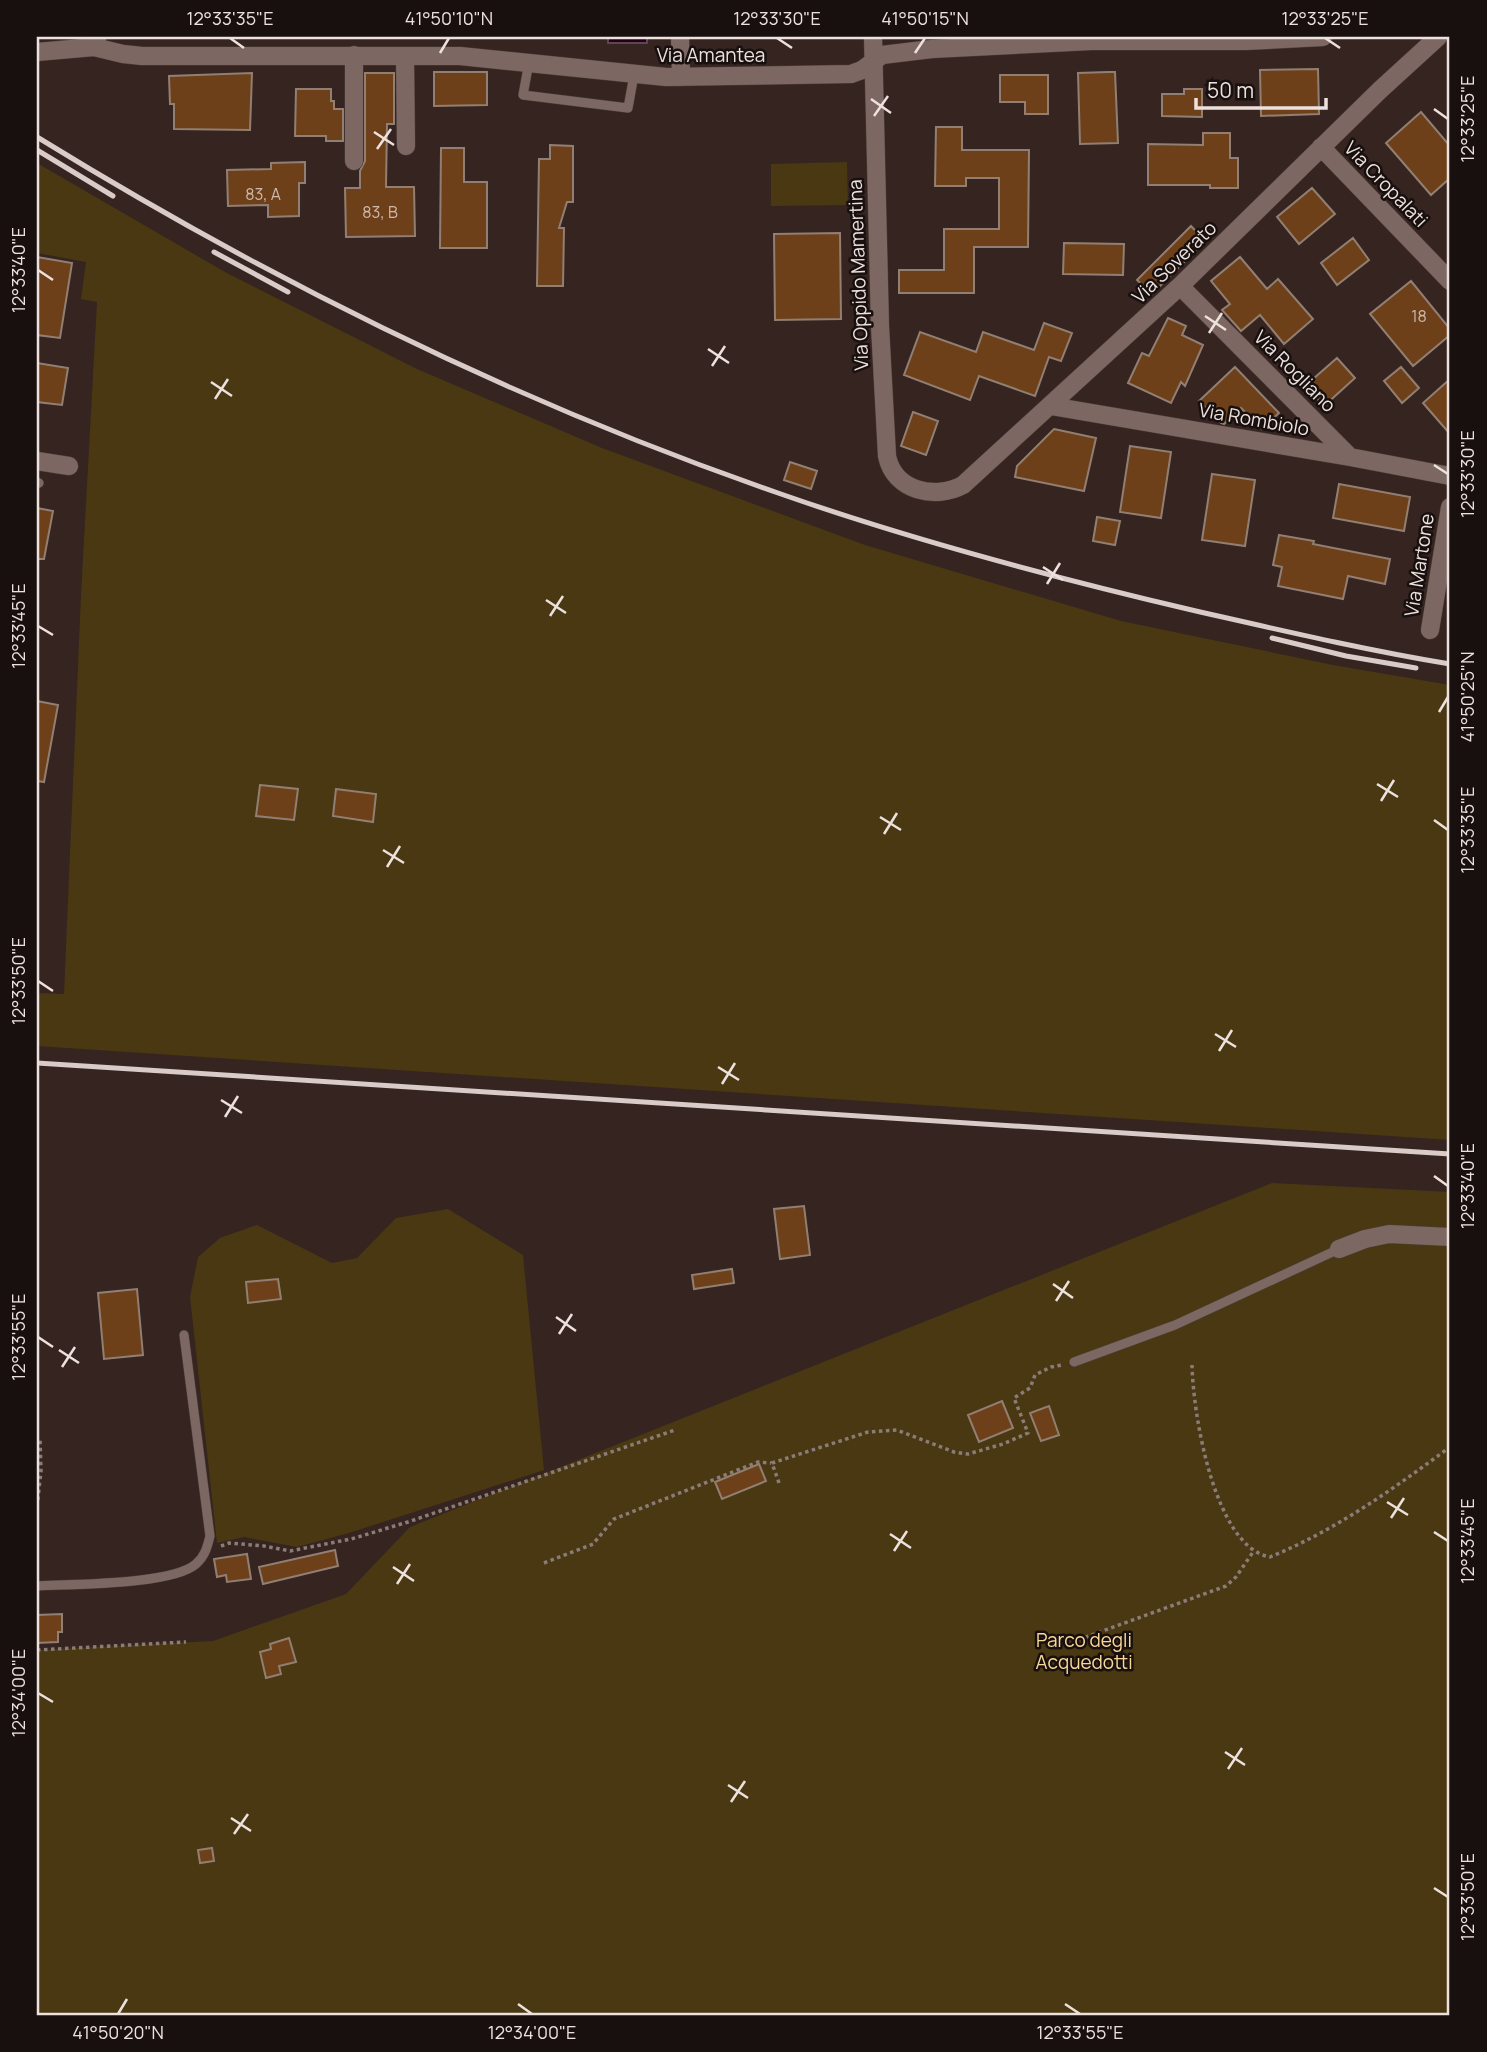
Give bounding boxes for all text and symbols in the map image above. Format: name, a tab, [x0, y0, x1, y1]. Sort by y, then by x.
text: 12°33'35"E	[187, 6, 273, 30]
text: 41°50'10"N	[405, 6, 493, 30]
text: 12°33'30"E	[733, 6, 821, 30]
text: 41°50'15"N	[881, 6, 969, 30]
text: 12°33'25"E	[1281, 6, 1369, 30]
street label: Via Amantea	[657, 42, 765, 68]
scale bar	[1196, 66, 1326, 110]
text: 12°33'25"E	[1455, 75, 1479, 163]
text: 50 m	[1207, 76, 1254, 104]
street label: Via Cropalati	[1338, 135, 1434, 233]
street label: Via Oppido Mamertina	[842, 179, 874, 371]
house number: 83, A	[245, 183, 281, 205]
house number: 83, B	[362, 201, 398, 223]
street label: Via Soverato	[1126, 215, 1222, 309]
text: 12°33'40"E	[6, 227, 30, 313]
house number: 18	[1411, 305, 1427, 327]
street label: Via Rogliano	[1248, 324, 1342, 418]
street label: Via Rombiolo	[1197, 396, 1311, 442]
text: 12°33'30"E	[1455, 430, 1479, 518]
street label: Via Martone	[1398, 512, 1440, 618]
text: 12°33'45"E	[6, 583, 30, 669]
text: 41°50'25"N	[1455, 652, 1479, 742]
text: 12°33'35"E	[1455, 787, 1479, 873]
text: 12°33'50"E	[6, 937, 30, 1025]
text: 12°33'40"E	[1455, 1143, 1479, 1229]
text: 12°33'55"E	[6, 1293, 30, 1381]
text: 12°33'45"E	[1455, 1498, 1479, 1584]
park label: Parco degli Acquedotti	[1035, 1627, 1133, 1675]
text: 12°34'00"E	[6, 1649, 30, 1737]
text: 12°33'50"E	[1455, 1853, 1479, 1941]
text: 41°50'20"N	[72, 2020, 164, 2044]
text: 12°34'00"E	[488, 2020, 576, 2044]
text: 12°33'55"E	[1036, 2020, 1124, 2044]

